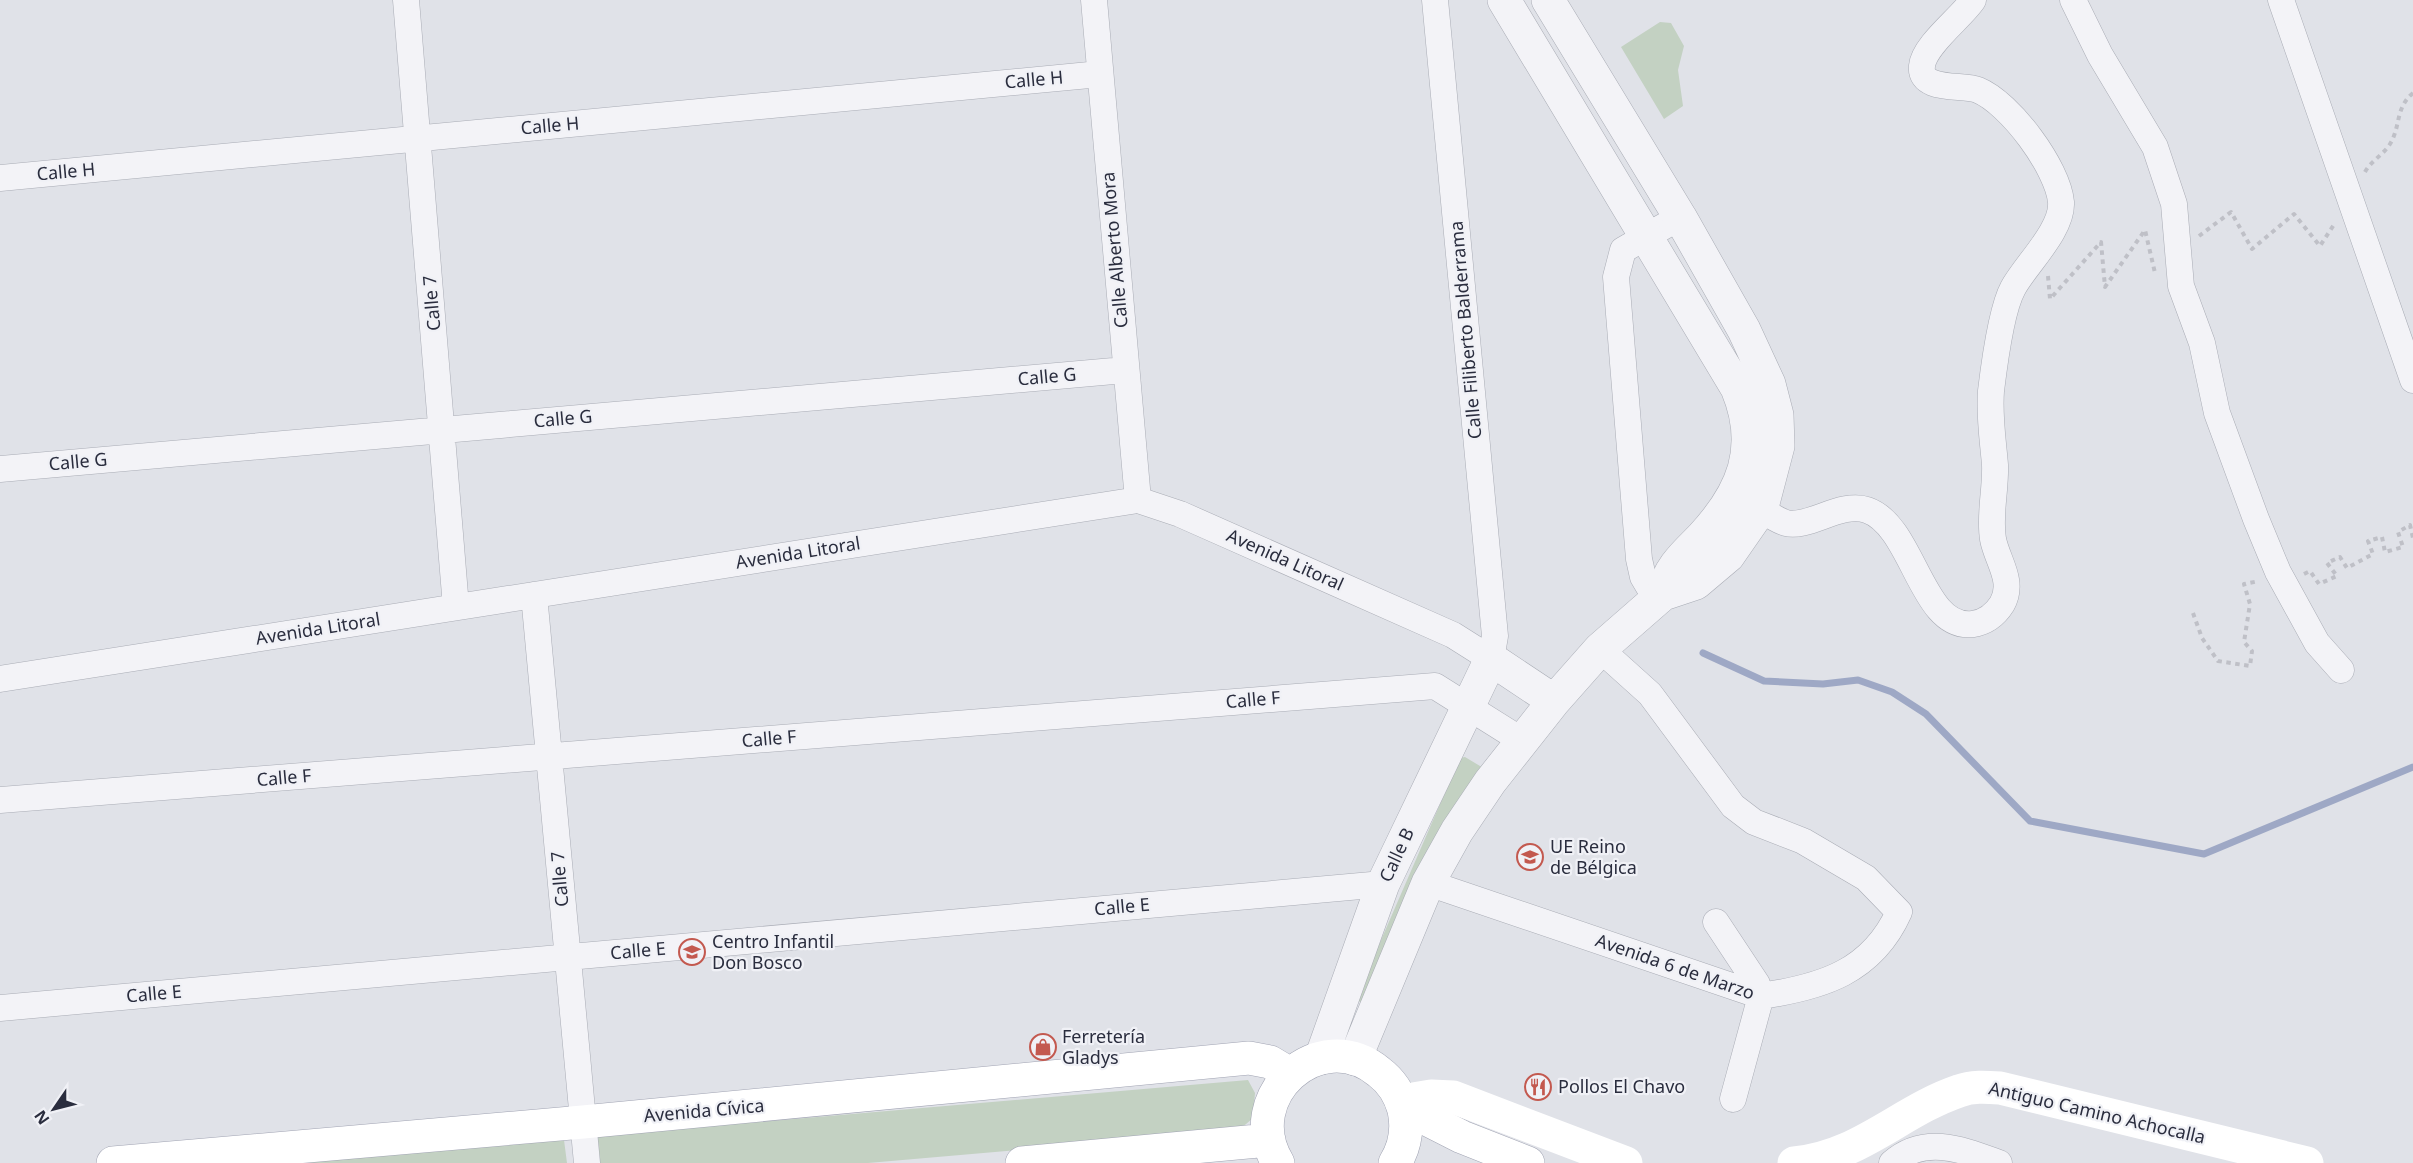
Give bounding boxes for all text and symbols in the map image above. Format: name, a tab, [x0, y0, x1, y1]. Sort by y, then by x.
street label: Calle H	[1004, 64, 1064, 94]
street label: Calle H	[520, 110, 580, 140]
street label: Calle H	[36, 156, 96, 186]
street label: Calle Alberto Mora	[1095, 171, 1133, 329]
street label: Calle Filiberto Balderrama	[1444, 220, 1486, 440]
street label: Calle 7	[417, 274, 445, 332]
street label: Calle G	[1017, 361, 1077, 391]
street label: Calle G	[533, 403, 593, 433]
street label: Calle G	[48, 446, 108, 476]
street label: Avenida Litoral	[1223, 523, 1348, 596]
street label: Avenida Litoral	[734, 530, 862, 574]
street label: Avenida Litoral	[254, 606, 382, 650]
street label: Calle F	[1225, 685, 1281, 713]
street label: Calle F	[741, 724, 797, 752]
street label: Calle F	[256, 763, 312, 791]
street label: Calle B	[1373, 824, 1419, 886]
place label: UE Reino de Bélgica	[1550, 834, 1637, 879]
school or university icon: UE Reino de Bélgica	[1515, 842, 1545, 872]
street label: Calle 7	[545, 850, 573, 908]
street label: Calle E	[1093, 892, 1151, 920]
street label: Avenida 6 de Marzo	[1593, 928, 1758, 1005]
place label: Centro Infantil Don Bosco	[712, 929, 834, 974]
street label: Calle E	[609, 936, 667, 964]
school or university icon: Centro Infantil Don Bosco	[677, 937, 707, 967]
street label: Calle E	[125, 979, 183, 1007]
place label: Ferretería Gladys	[1062, 1024, 1145, 1069]
shop icon: Ferretería Gladys	[1028, 1032, 1058, 1062]
restaurant icon: Pollos El Chavo	[1523, 1072, 1553, 1102]
place label: Pollos El Chavo	[1558, 1074, 1685, 1098]
street label: Antiguo Camino Achocalla	[1987, 1075, 2208, 1149]
north arrow	[24, 1079, 84, 1139]
street label: Avenida Cívica	[643, 1093, 765, 1127]
text: N	[29, 1106, 54, 1129]

